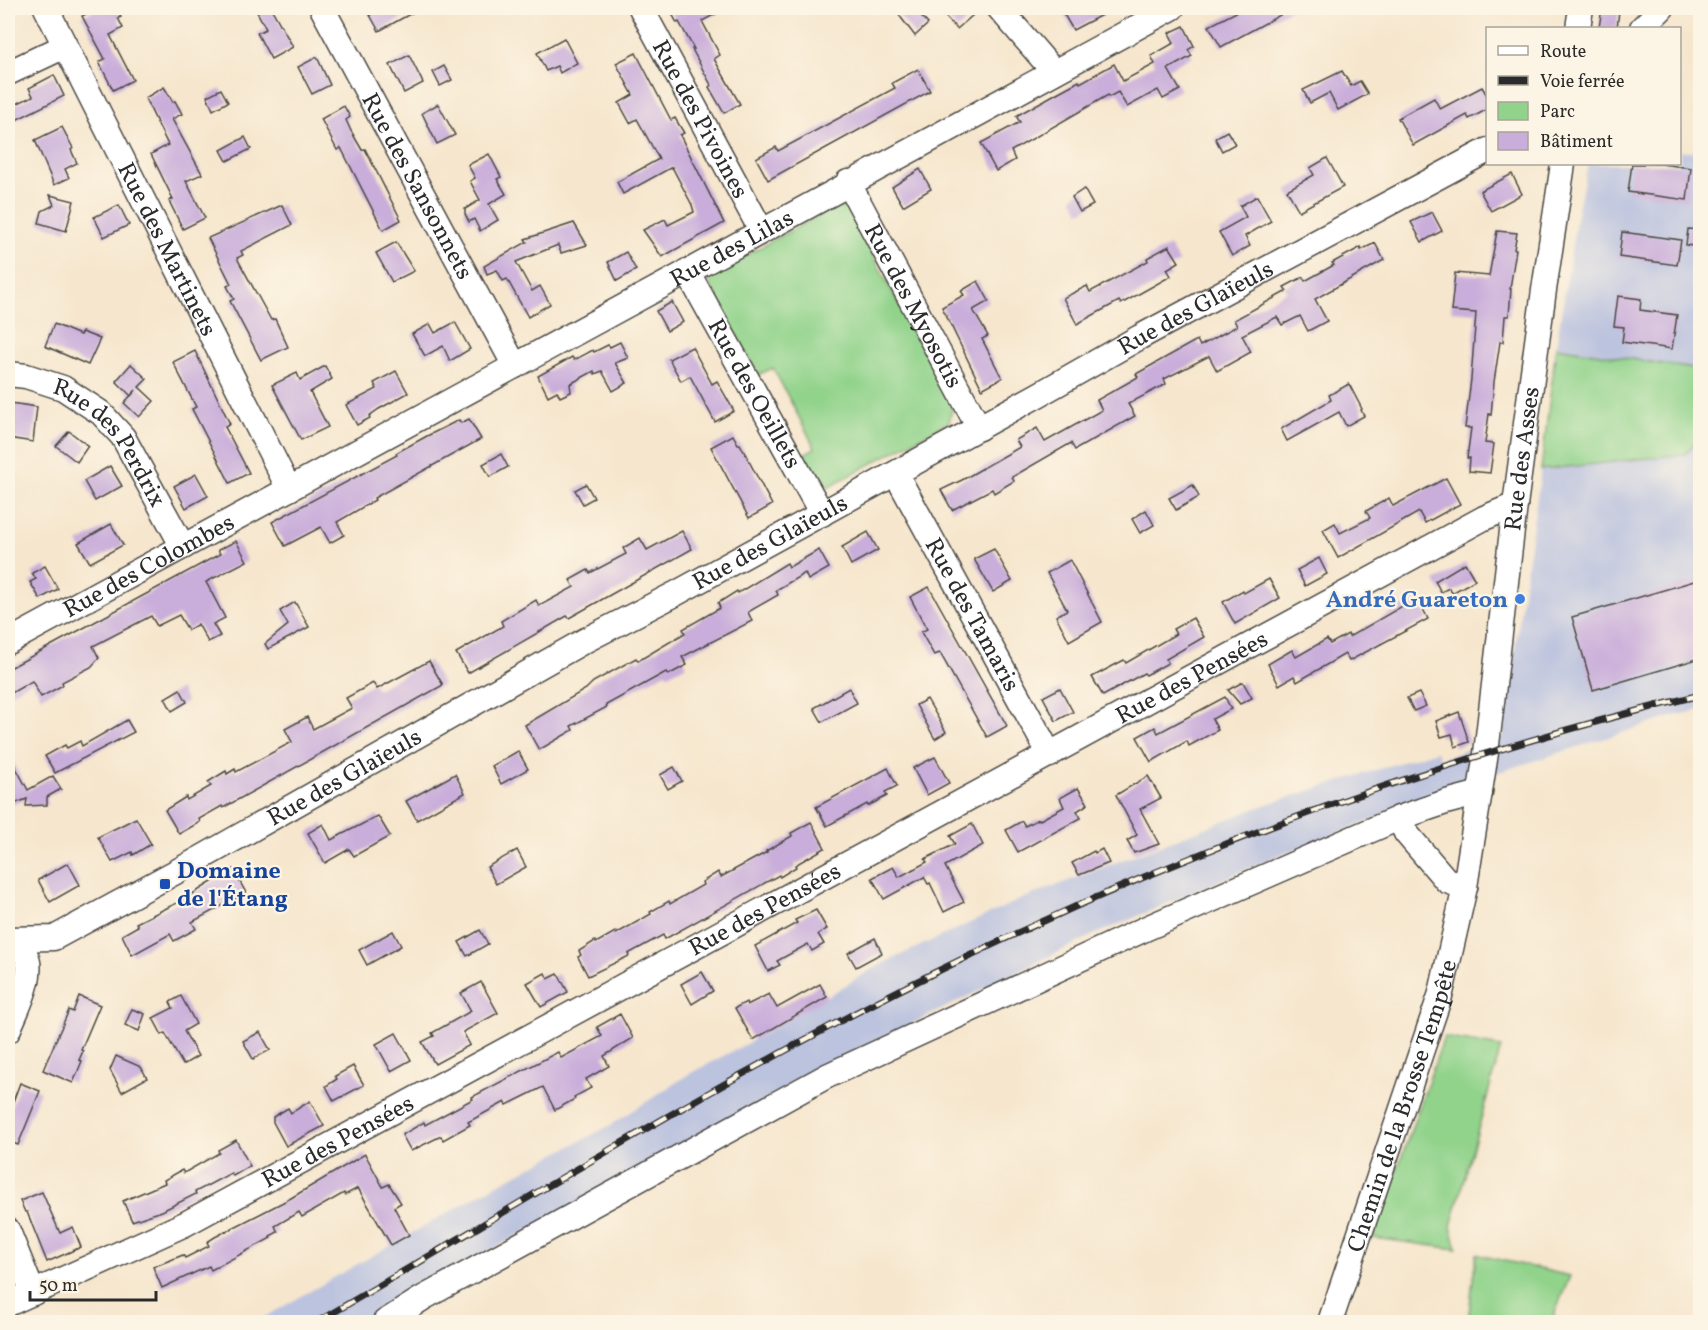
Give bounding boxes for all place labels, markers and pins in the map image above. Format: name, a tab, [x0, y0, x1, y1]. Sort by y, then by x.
place label: André Guareton	[1326, 584, 1508, 618]
marker: André Guareton	[1513, 592, 1527, 606]
place label: Domaine de l'Étang	[177, 855, 288, 917]
marker: Domaine de l'Étang	[158, 877, 172, 891]

